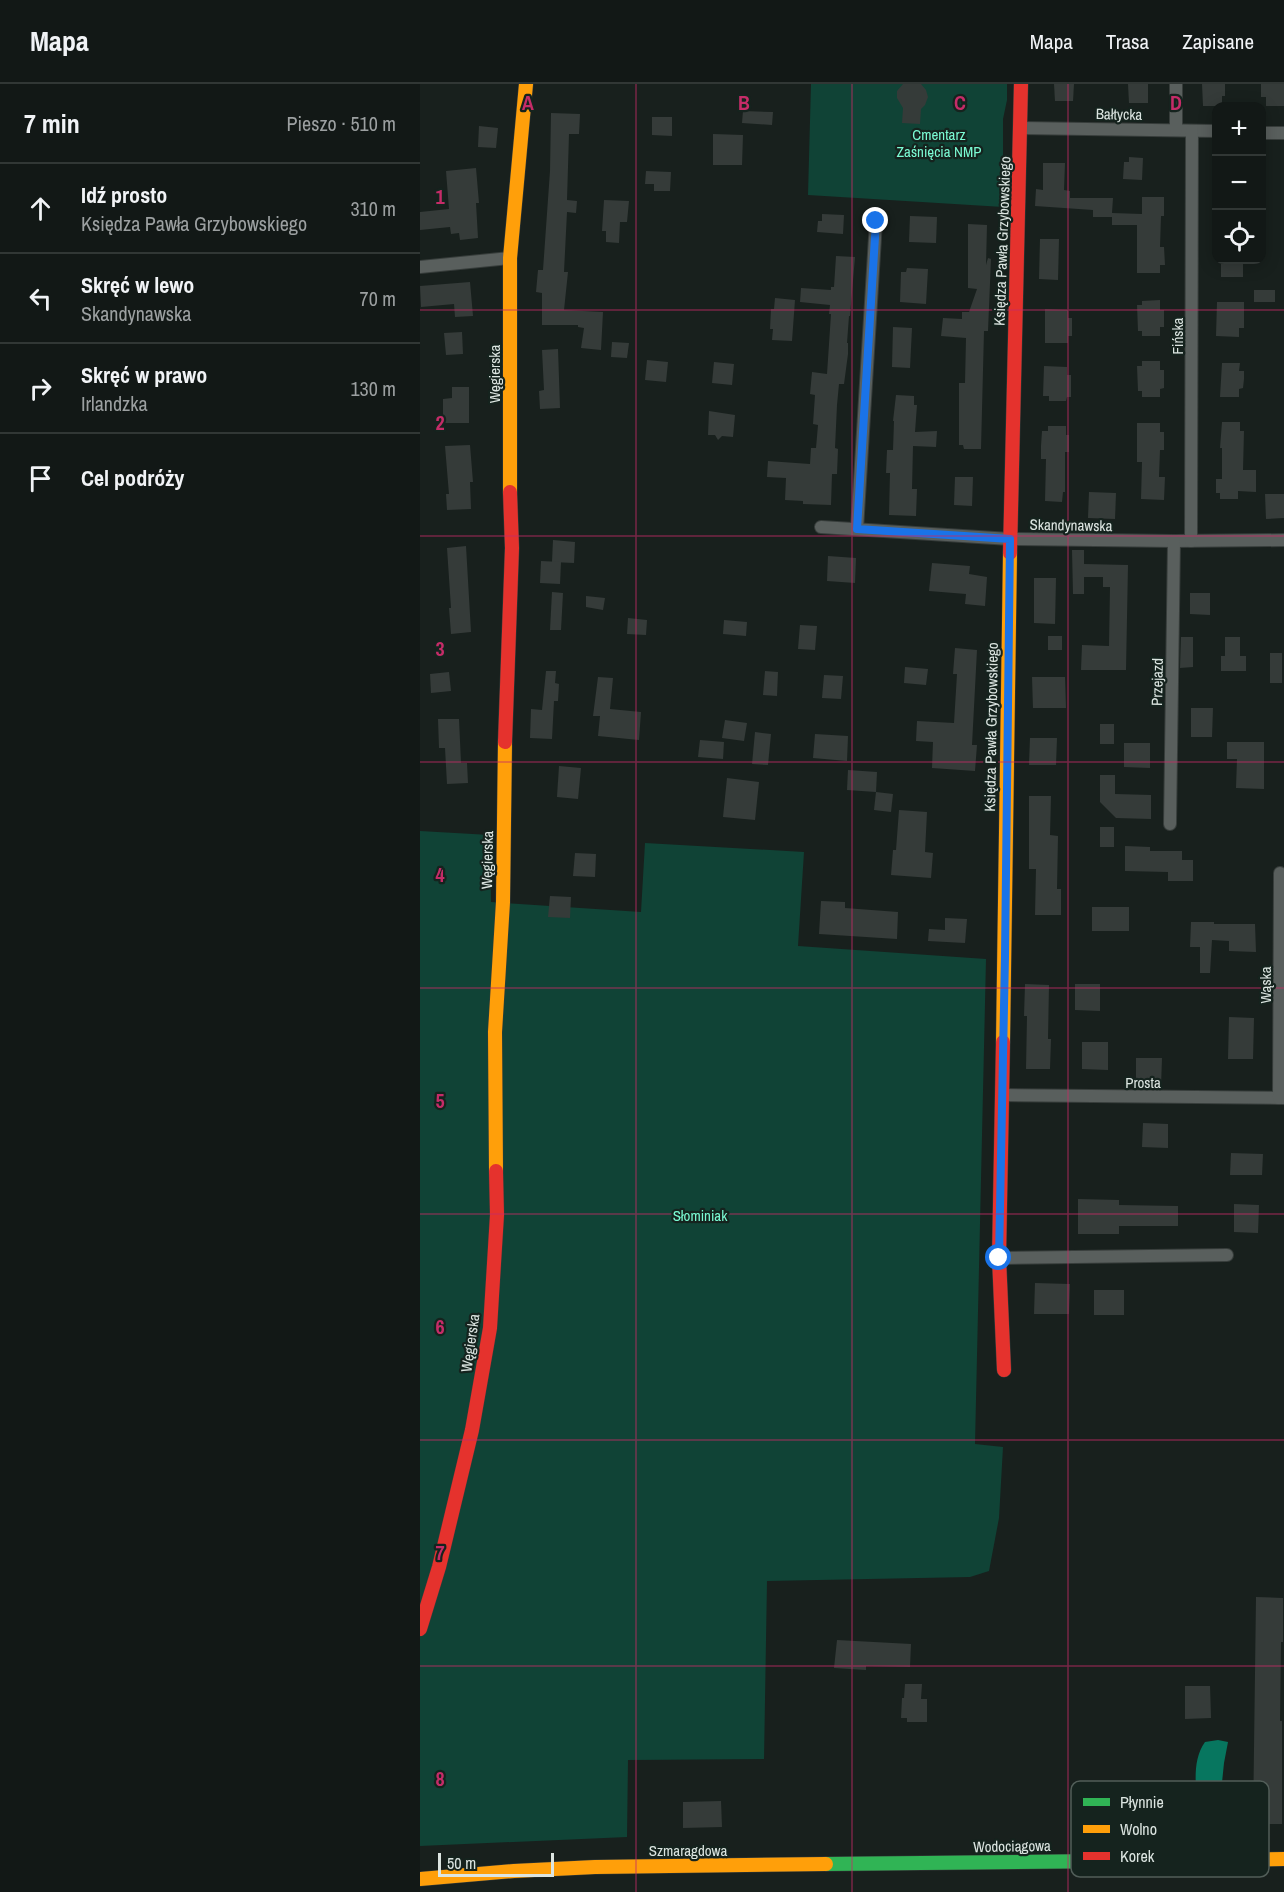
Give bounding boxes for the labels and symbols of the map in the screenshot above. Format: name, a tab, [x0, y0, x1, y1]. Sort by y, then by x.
text: A	[522, 89, 534, 116]
text: B	[738, 89, 750, 116]
text: C	[954, 89, 966, 116]
text: D	[1170, 89, 1182, 116]
street label: Bałtycka	[1096, 103, 1143, 125]
park label: Cmentarz Zaśnięcia NMP	[897, 124, 981, 162]
street label: Księdza Pawła Grzybowskiego	[989, 156, 1015, 326]
text: 1	[435, 183, 445, 210]
route end	[862, 207, 888, 233]
street label: Fińska	[1167, 317, 1188, 354]
street label: Węgierska	[484, 345, 505, 403]
text: 2	[435, 409, 445, 436]
street label: Skandynawska	[1029, 514, 1113, 536]
text: 3	[435, 635, 445, 662]
street label: Księdza Pawła Grzybowskiego	[979, 642, 1003, 812]
street label: Przejazd	[1146, 658, 1168, 706]
street label: Węgierska	[476, 830, 498, 889]
text: 4	[435, 861, 445, 888]
street label: Wąska	[1255, 966, 1276, 1004]
street label: Prosta	[1125, 1072, 1161, 1093]
text: 5	[435, 1087, 445, 1114]
park label: Słominiak	[673, 1205, 728, 1226]
route start	[985, 1244, 1011, 1270]
street label: Węgierska	[456, 1312, 484, 1373]
text: 6	[435, 1313, 445, 1340]
text: 7	[435, 1539, 445, 1566]
text: 8	[435, 1765, 445, 1792]
legend	[1071, 1781, 1269, 1877]
text: Płynnie	[1120, 1791, 1164, 1813]
text: Wolno	[1120, 1818, 1157, 1840]
street label: Wodociągowa	[973, 1835, 1051, 1857]
street label: Szmaragdowa	[649, 1840, 727, 1861]
text: Korek	[1120, 1845, 1155, 1867]
scale bar	[438, 1850, 554, 1878]

